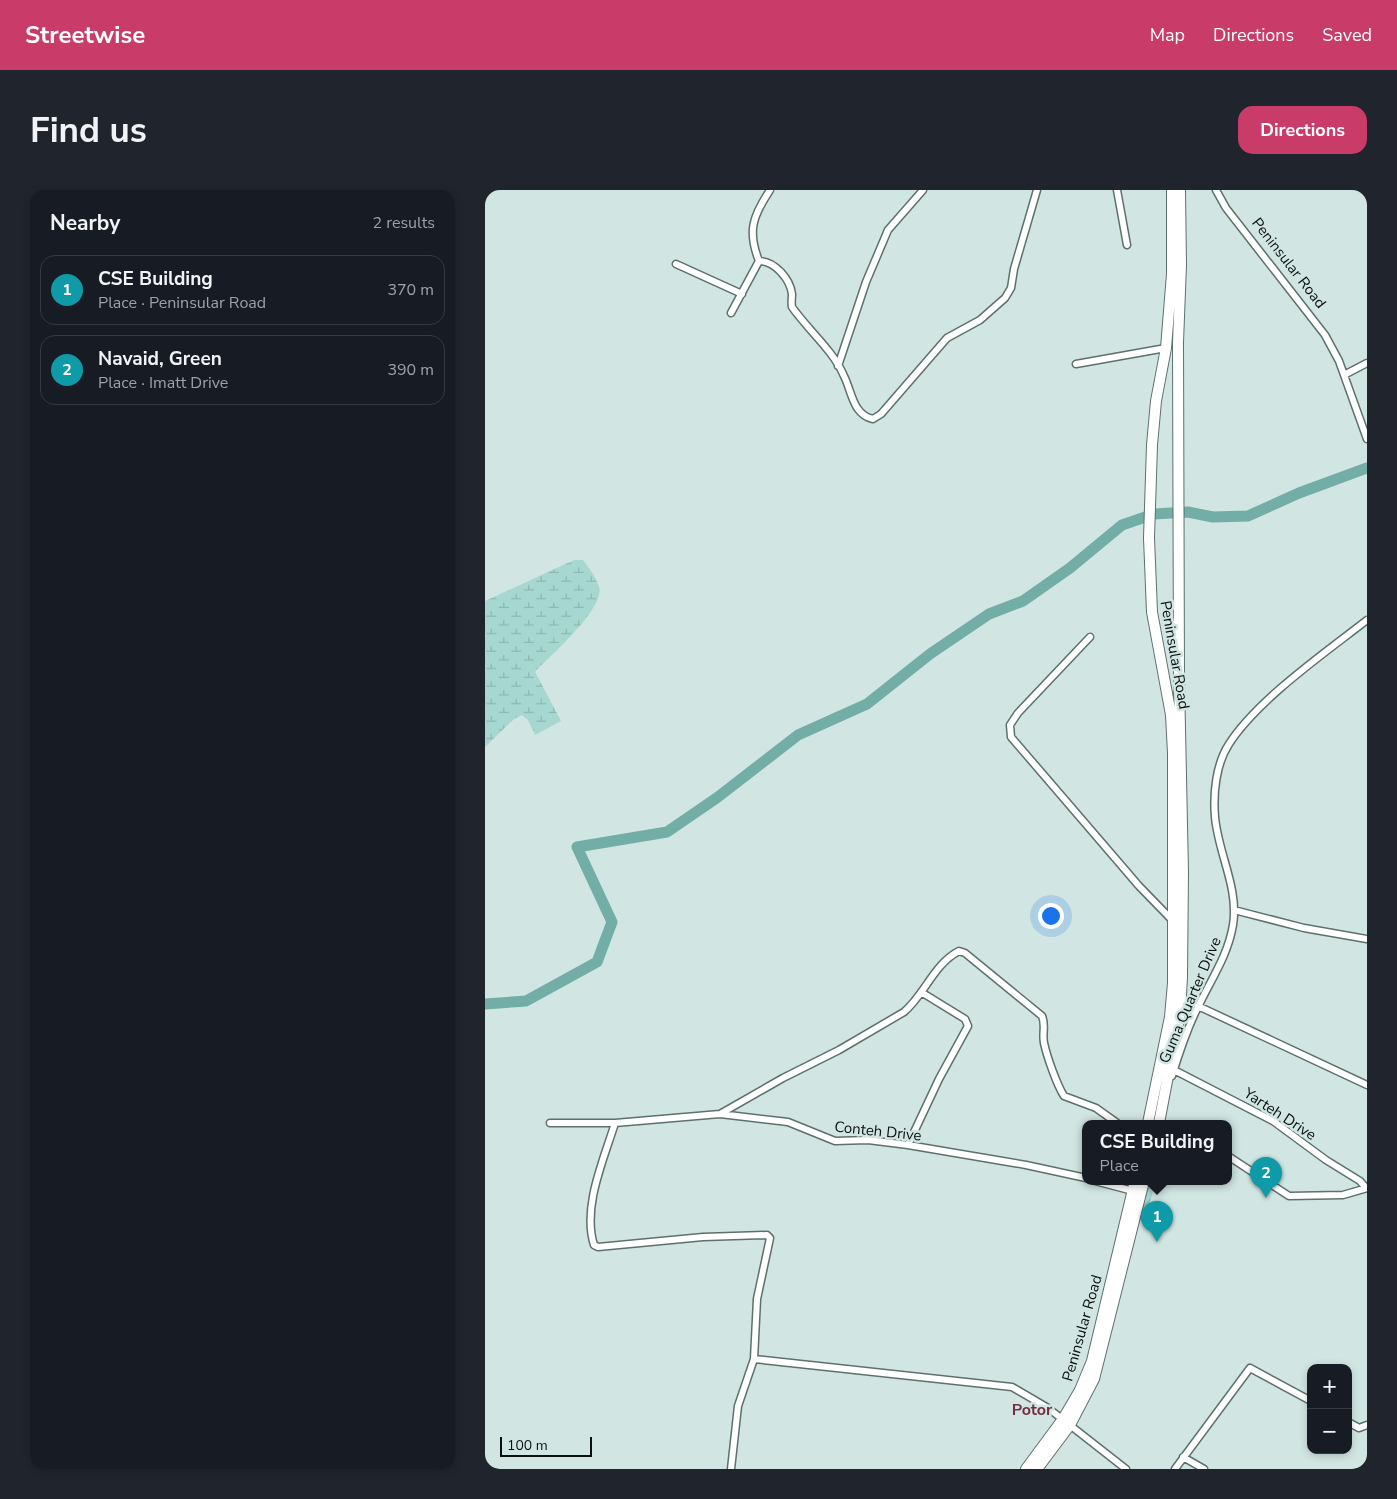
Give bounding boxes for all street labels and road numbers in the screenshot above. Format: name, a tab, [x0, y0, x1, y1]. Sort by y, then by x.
street label: Peninsular Road	[1247, 214, 1331, 312]
street label: Peninsular Road	[1156, 599, 1194, 711]
street label: Guma Quarter Drive	[1154, 934, 1226, 1066]
street label: Yarteh Drive	[1239, 1083, 1320, 1145]
street label: Conteh Drive	[833, 1116, 923, 1146]
street label: Peninsular Road	[1057, 1272, 1107, 1384]

